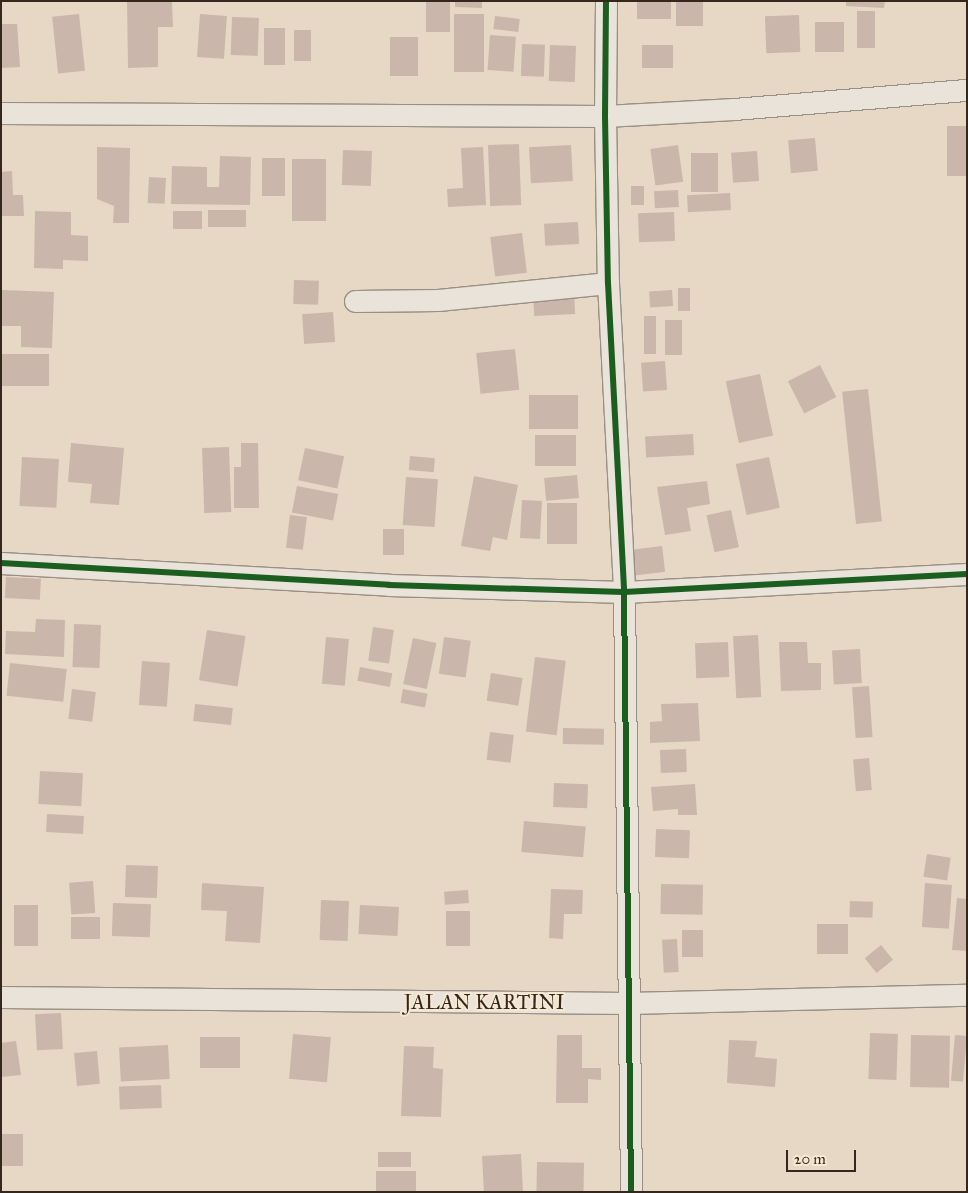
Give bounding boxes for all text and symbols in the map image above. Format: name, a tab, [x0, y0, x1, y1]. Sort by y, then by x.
street label: JALAN KARTINI	[404, 990, 564, 1014]
scale bar	[788, 1140, 858, 1172]
text: 20 m	[794, 1150, 826, 1168]

